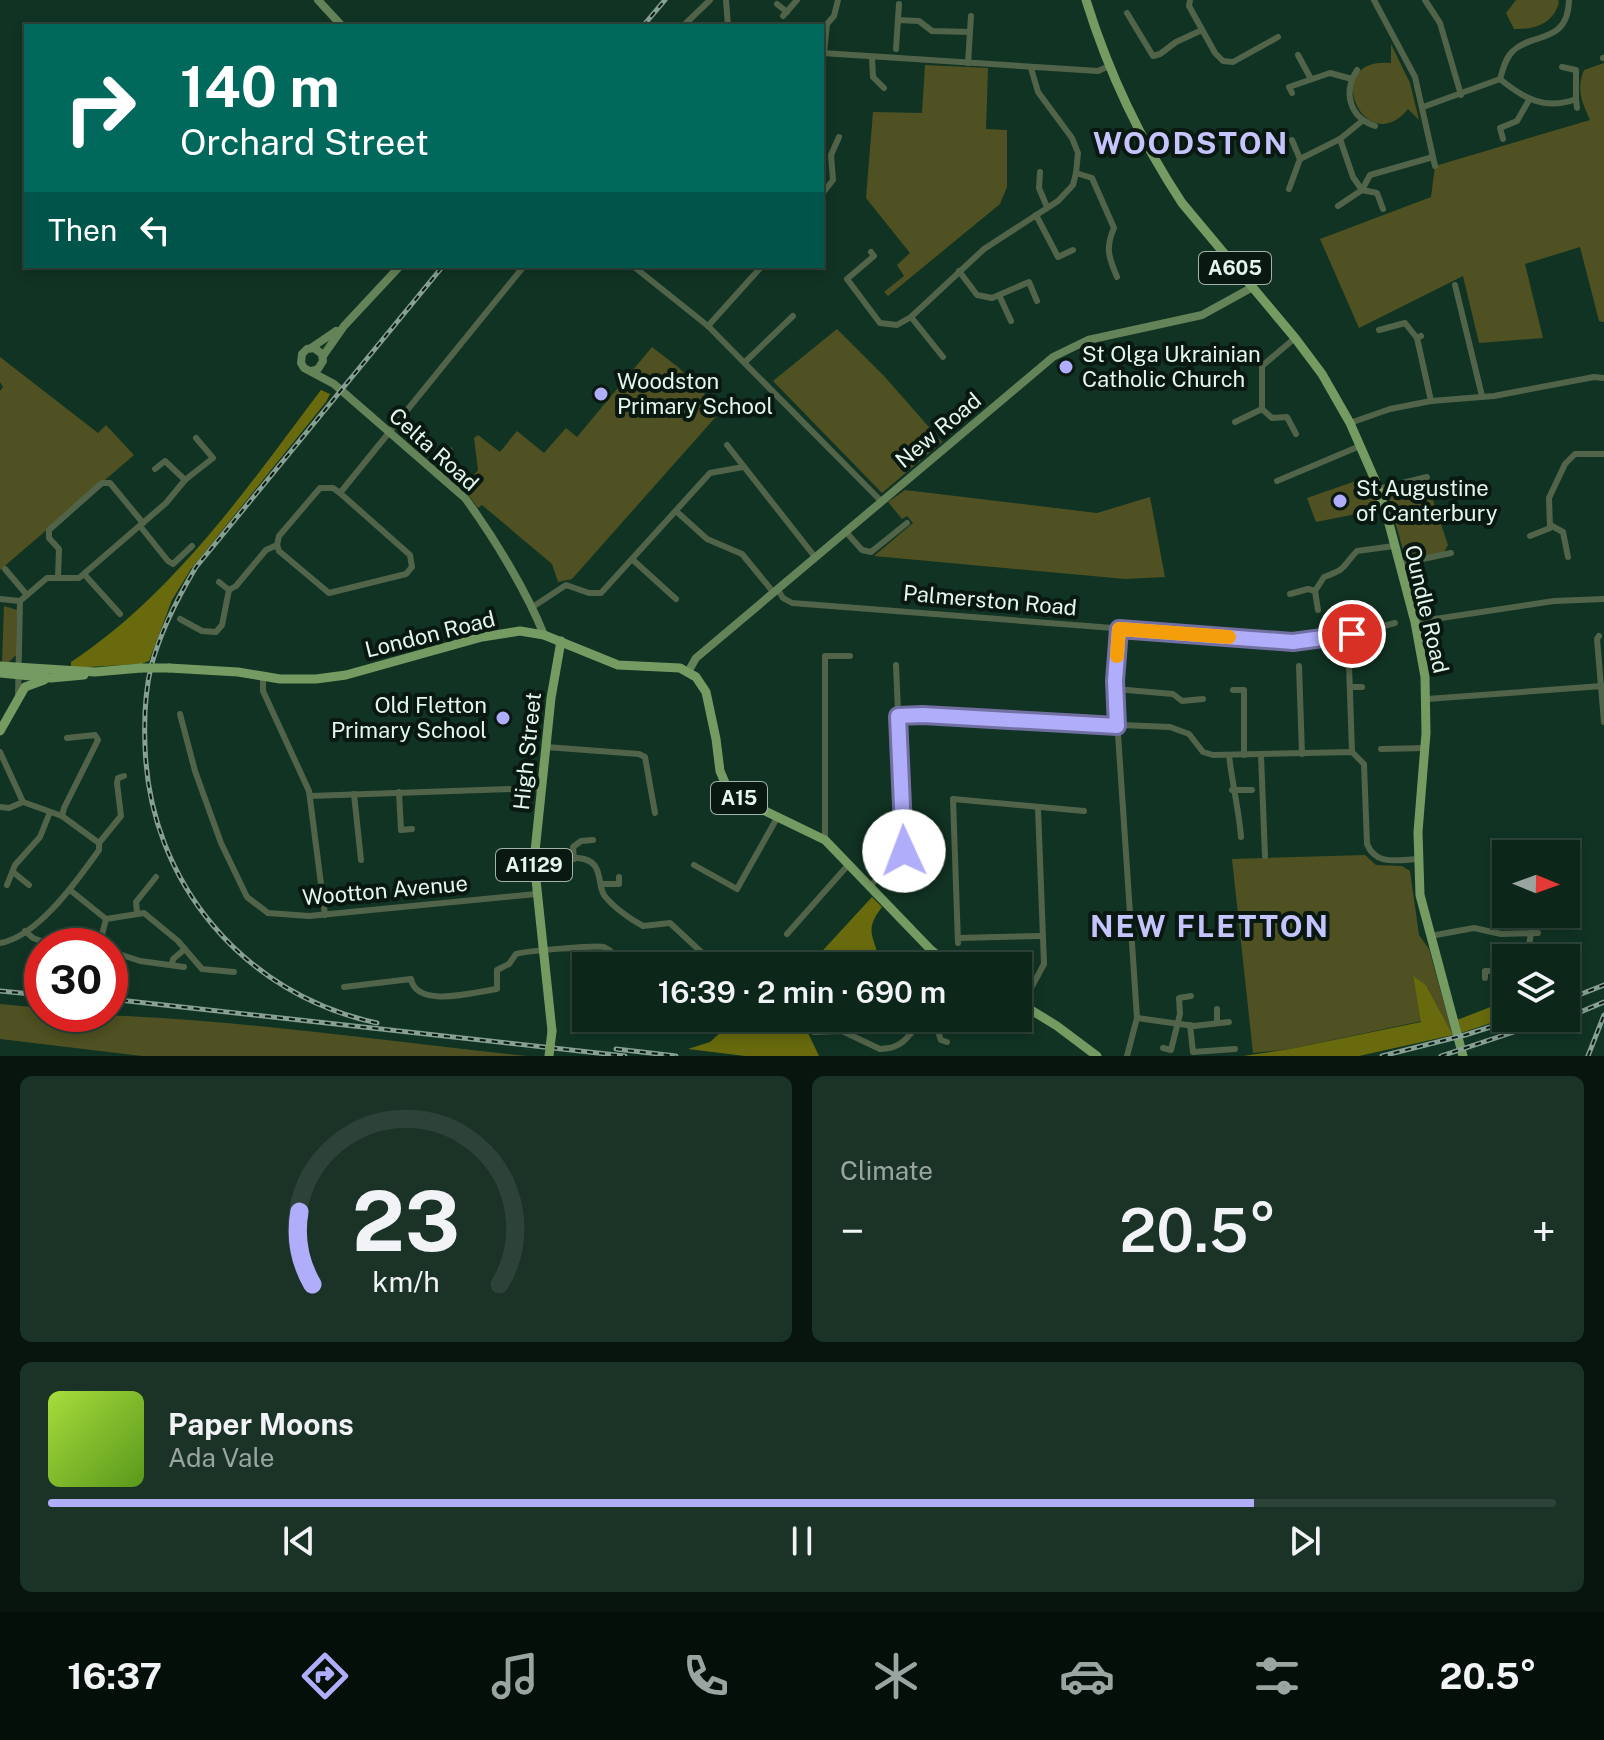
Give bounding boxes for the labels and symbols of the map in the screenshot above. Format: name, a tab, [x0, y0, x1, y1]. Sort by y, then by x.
district label: WOODSTON	[1093, 125, 1289, 161]
road number: A605	[1199, 252, 1271, 284]
place label: St Olga Ukrainian Catholic Church	[1082, 341, 1261, 392]
marker: St Olga Ukrainian Catholic Church	[1057, 358, 1075, 376]
place label: Woodston Primary School	[617, 368, 773, 419]
marker: Woodston Primary School	[592, 385, 610, 403]
street label: New Road	[890, 387, 986, 473]
street label: Celta Road	[384, 402, 484, 496]
place label: St Augustine of Canterbury	[1356, 475, 1498, 526]
marker: St Augustine of Canterbury	[1331, 492, 1349, 510]
street label: Oundle Road	[1400, 542, 1454, 676]
street label: Palmerston Road	[902, 579, 1078, 621]
pin	[1318, 600, 1386, 668]
street label: London Road	[362, 605, 498, 663]
street label: High Street	[508, 691, 546, 811]
place label: Old Fletton Primary School	[331, 692, 487, 743]
marker: Old Fletton Primary School	[494, 709, 512, 727]
road number: A15	[711, 782, 767, 814]
position arrow	[862, 809, 946, 893]
north arrow	[1492, 840, 1580, 928]
road number: A1129	[496, 849, 572, 881]
street label: Wootton Avenue	[301, 870, 469, 910]
district label: NEW FLETTON	[1090, 908, 1330, 944]
speed limit sign: 30	[24, 928, 128, 1032]

